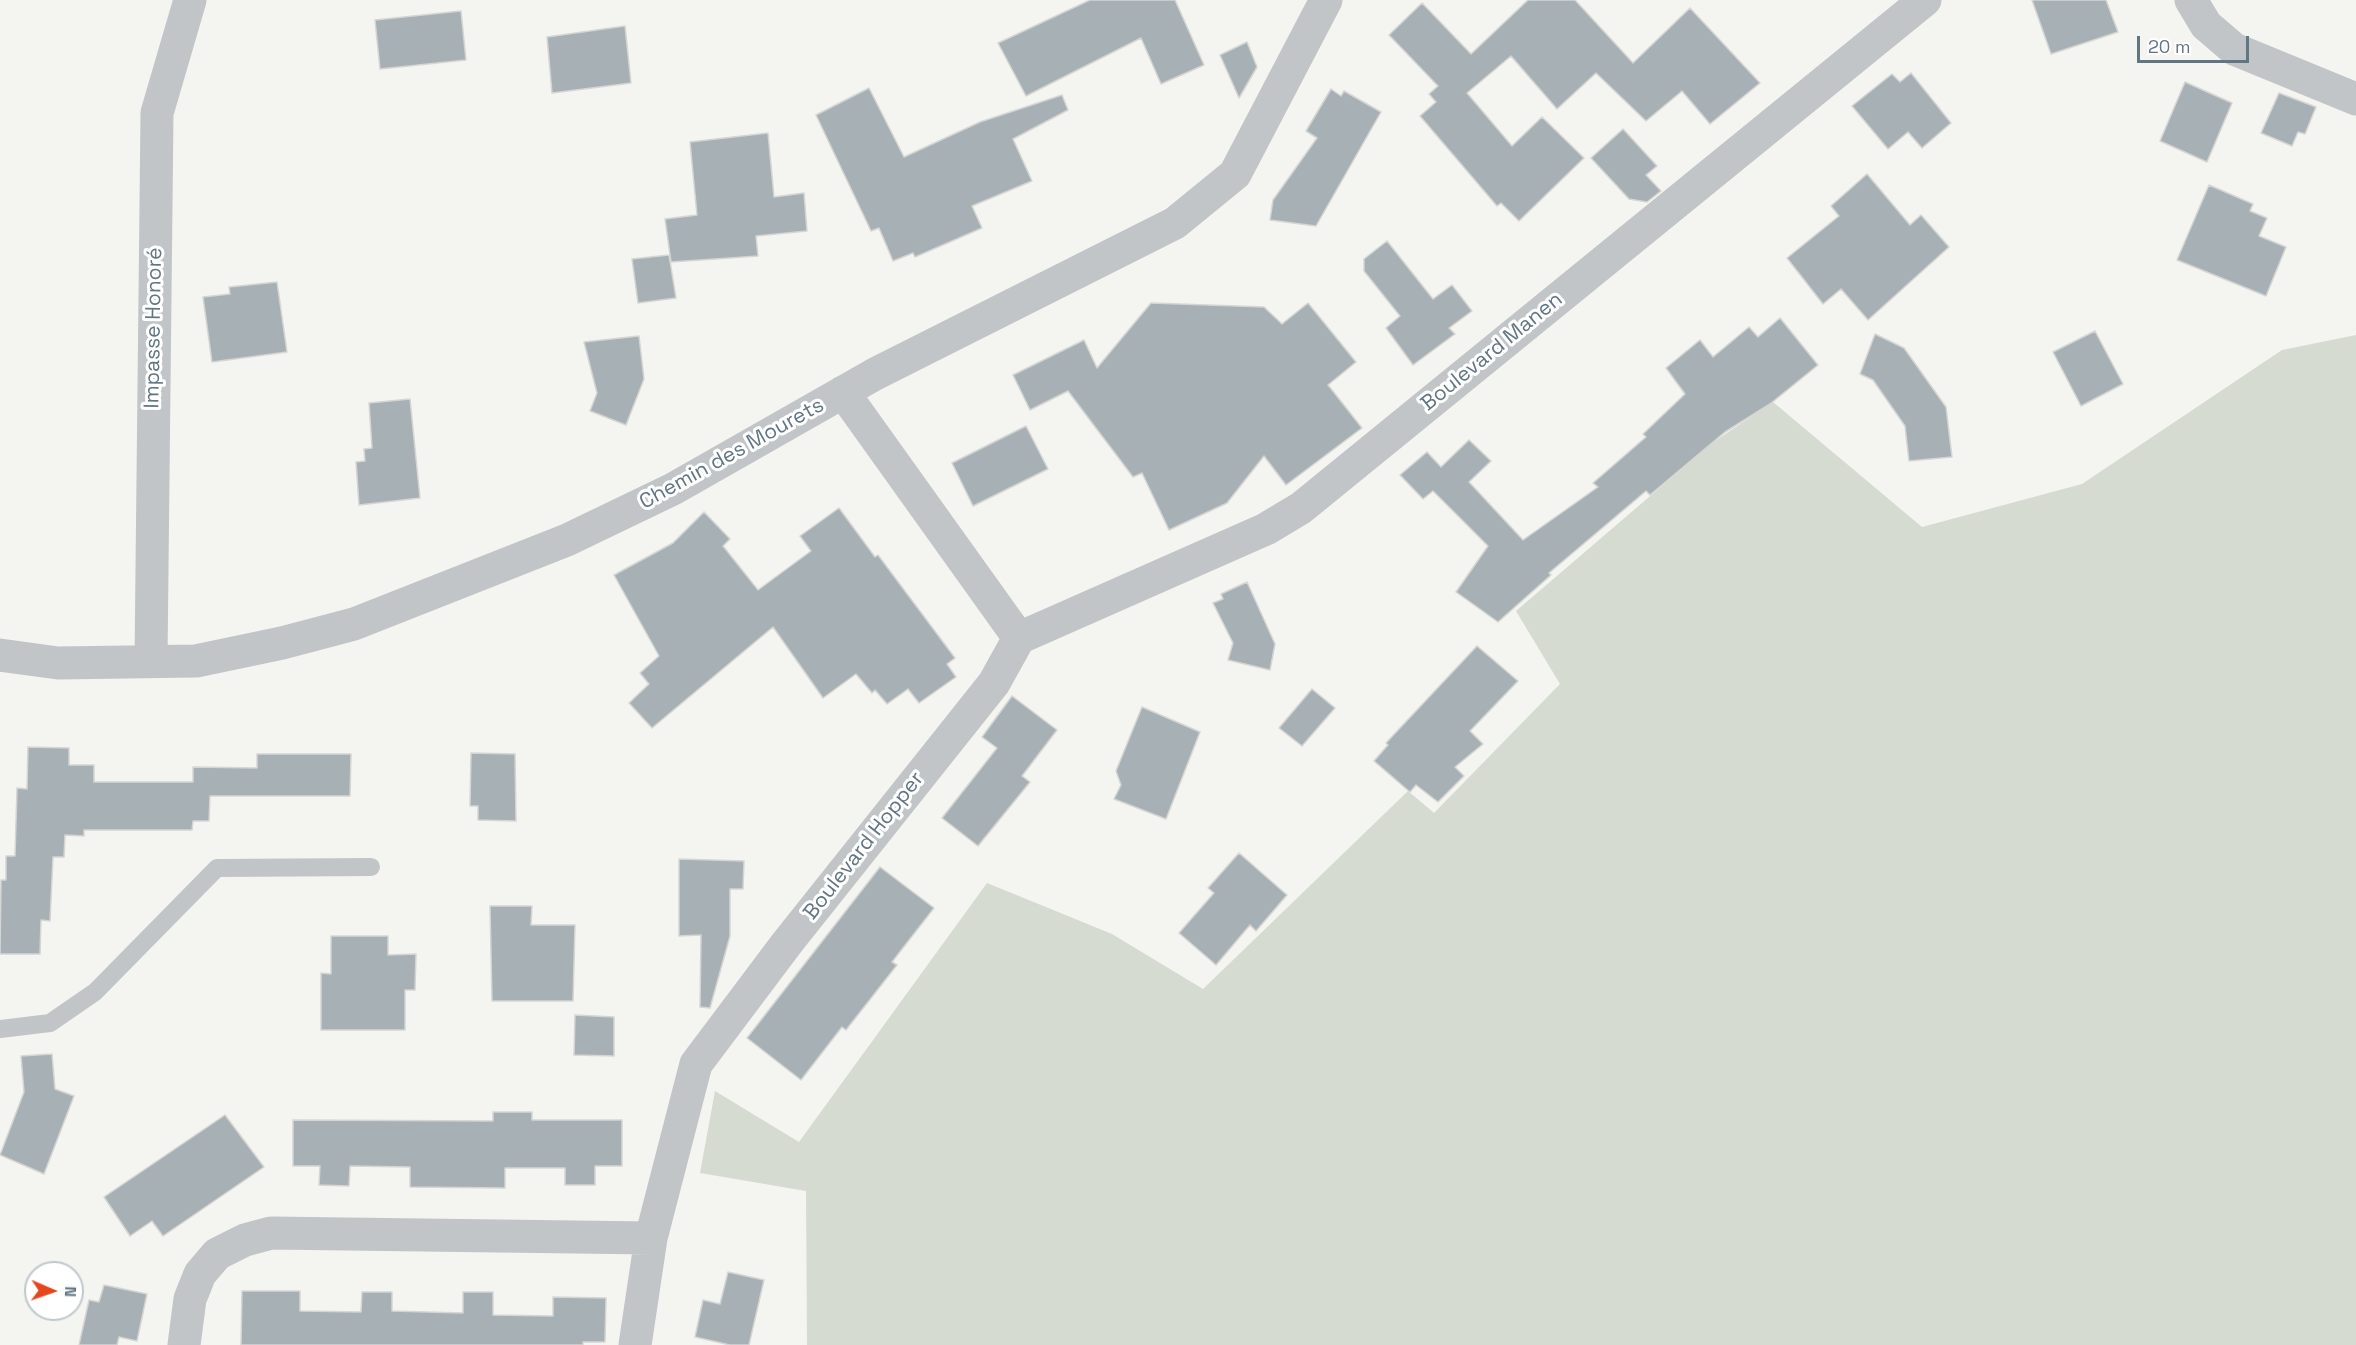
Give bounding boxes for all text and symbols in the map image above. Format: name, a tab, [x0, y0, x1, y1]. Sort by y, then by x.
scale bar	[2140, 24, 2252, 62]
text: 20 m	[2148, 35, 2191, 58]
street label: Impasse Honoré	[140, 247, 168, 409]
street label: Boulevard Manen	[1416, 287, 1568, 417]
street label: Chemin des Mourets	[635, 393, 829, 515]
street label: Boulevard Hopper	[798, 767, 930, 925]
north arrow	[24, 1261, 84, 1321]
text: N	[60, 1286, 81, 1297]

